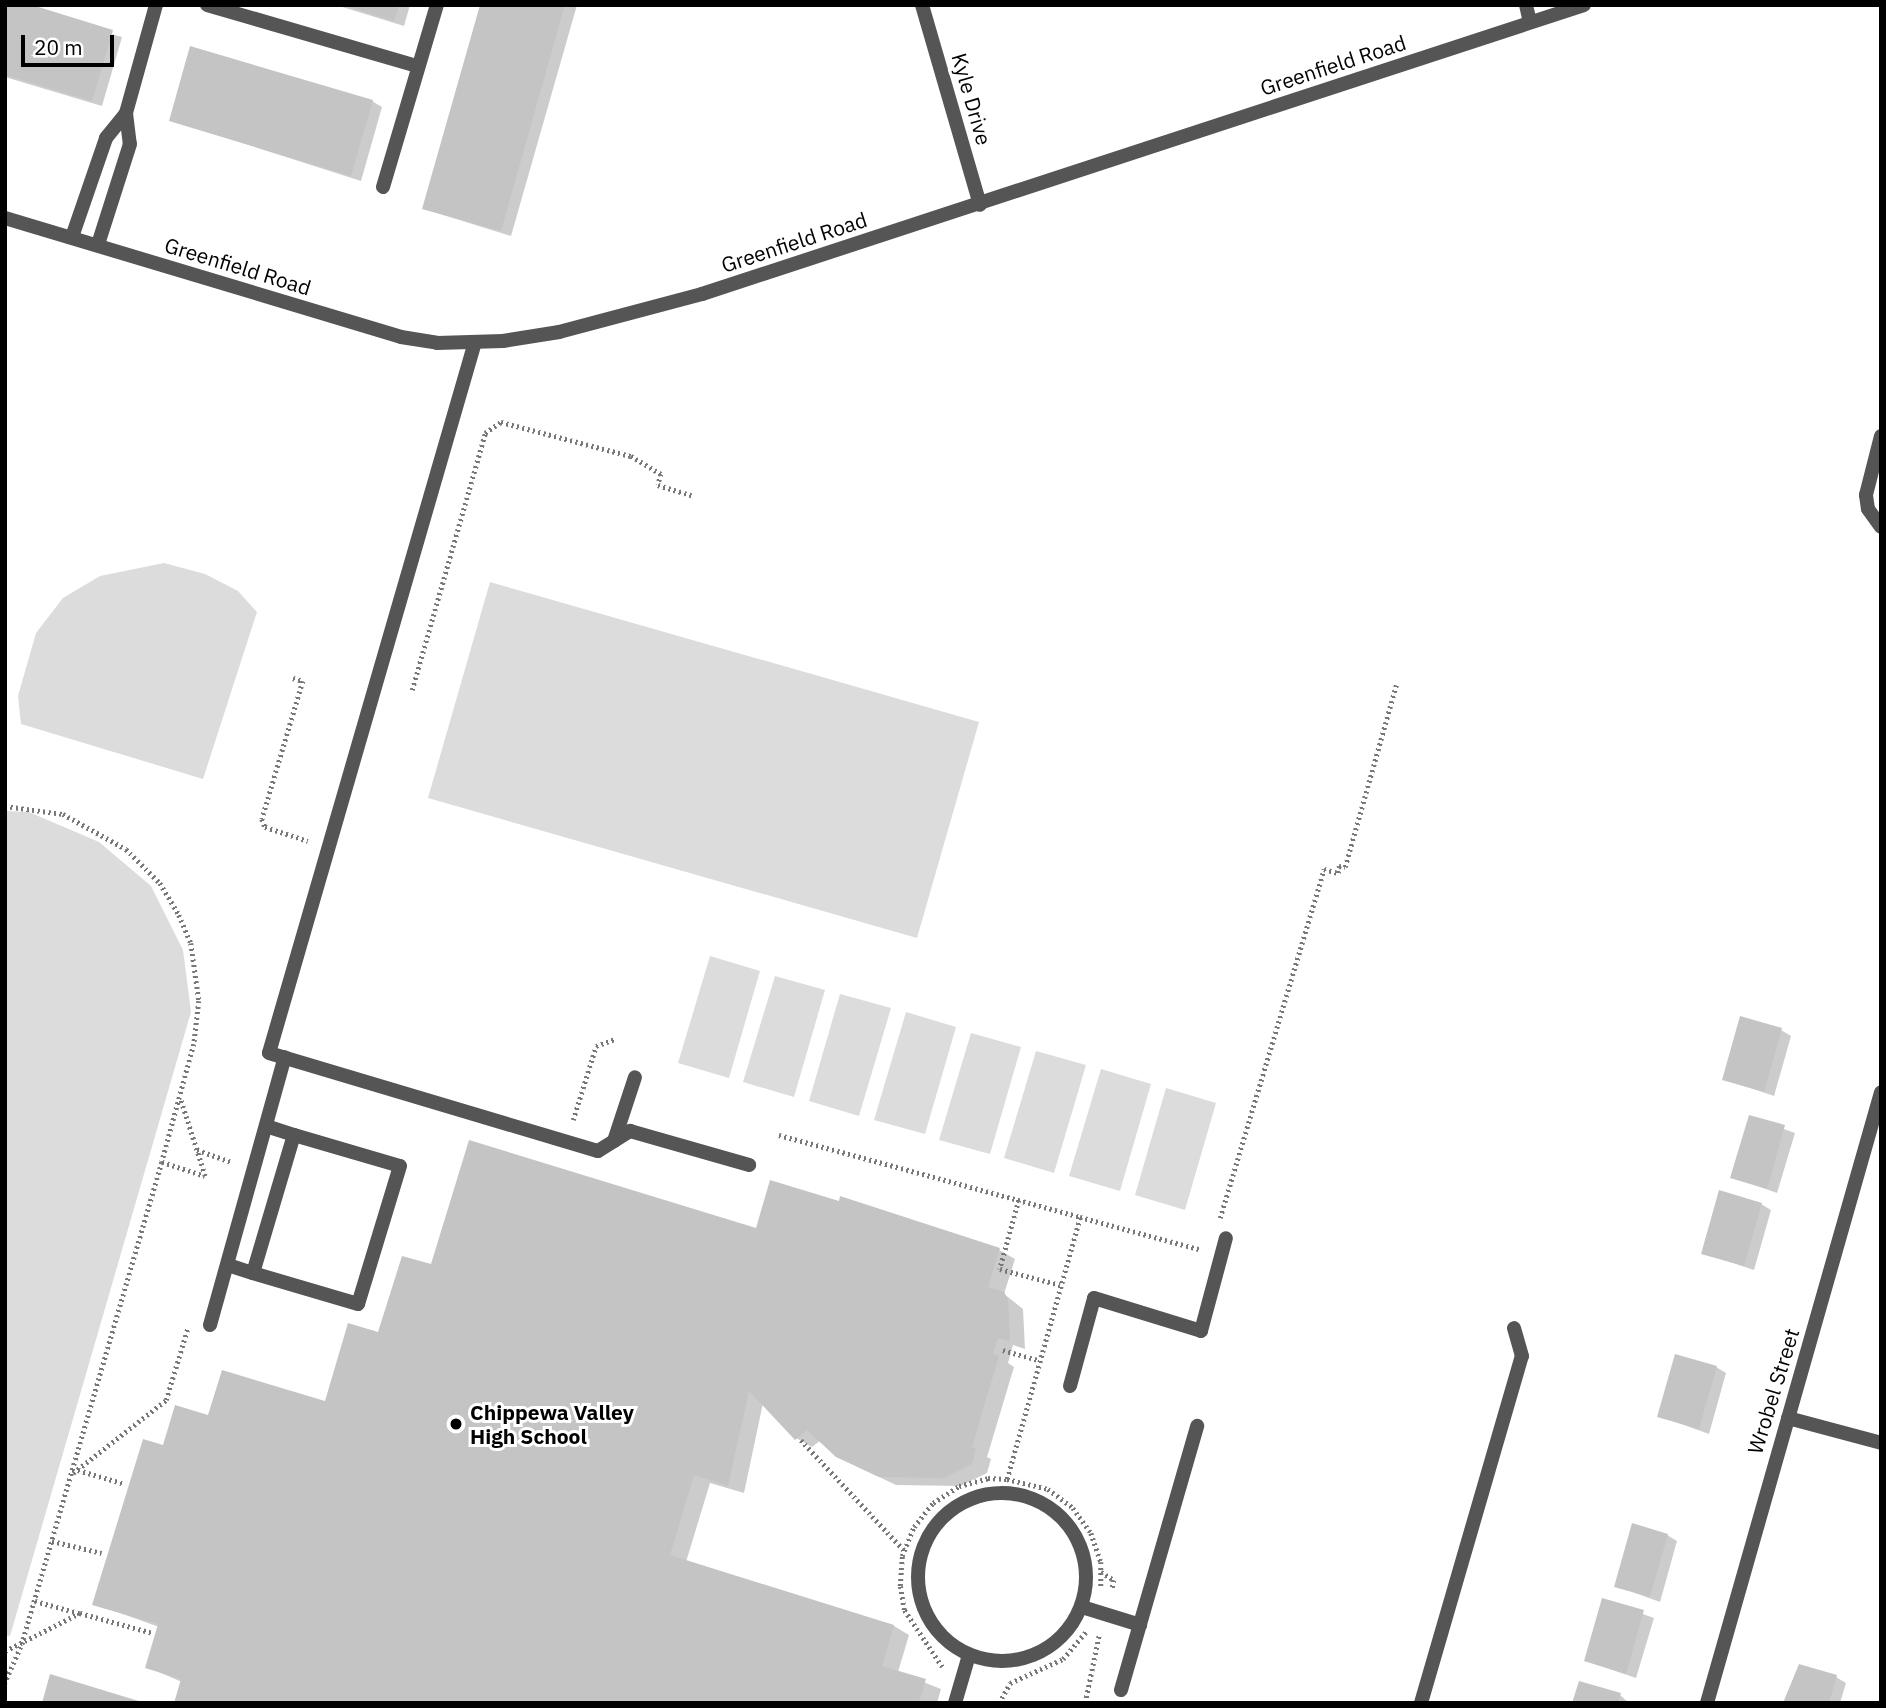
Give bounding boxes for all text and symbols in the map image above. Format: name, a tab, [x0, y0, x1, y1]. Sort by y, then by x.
scale bar	[24, 21, 117, 65]
street label: Greenfield Road	[1257, 30, 1409, 100]
text: 20 m	[34, 33, 83, 61]
street label: Kyle Drive	[947, 50, 997, 148]
street label: Greenfield Road	[718, 207, 870, 277]
street label: Greenfield Road	[162, 232, 314, 300]
street label: Wrobel Street	[1742, 1325, 1804, 1457]
place label: Chippewa Valley High School	[470, 1399, 634, 1449]
marker: Chippewa Valley High School	[448, 1416, 464, 1432]

